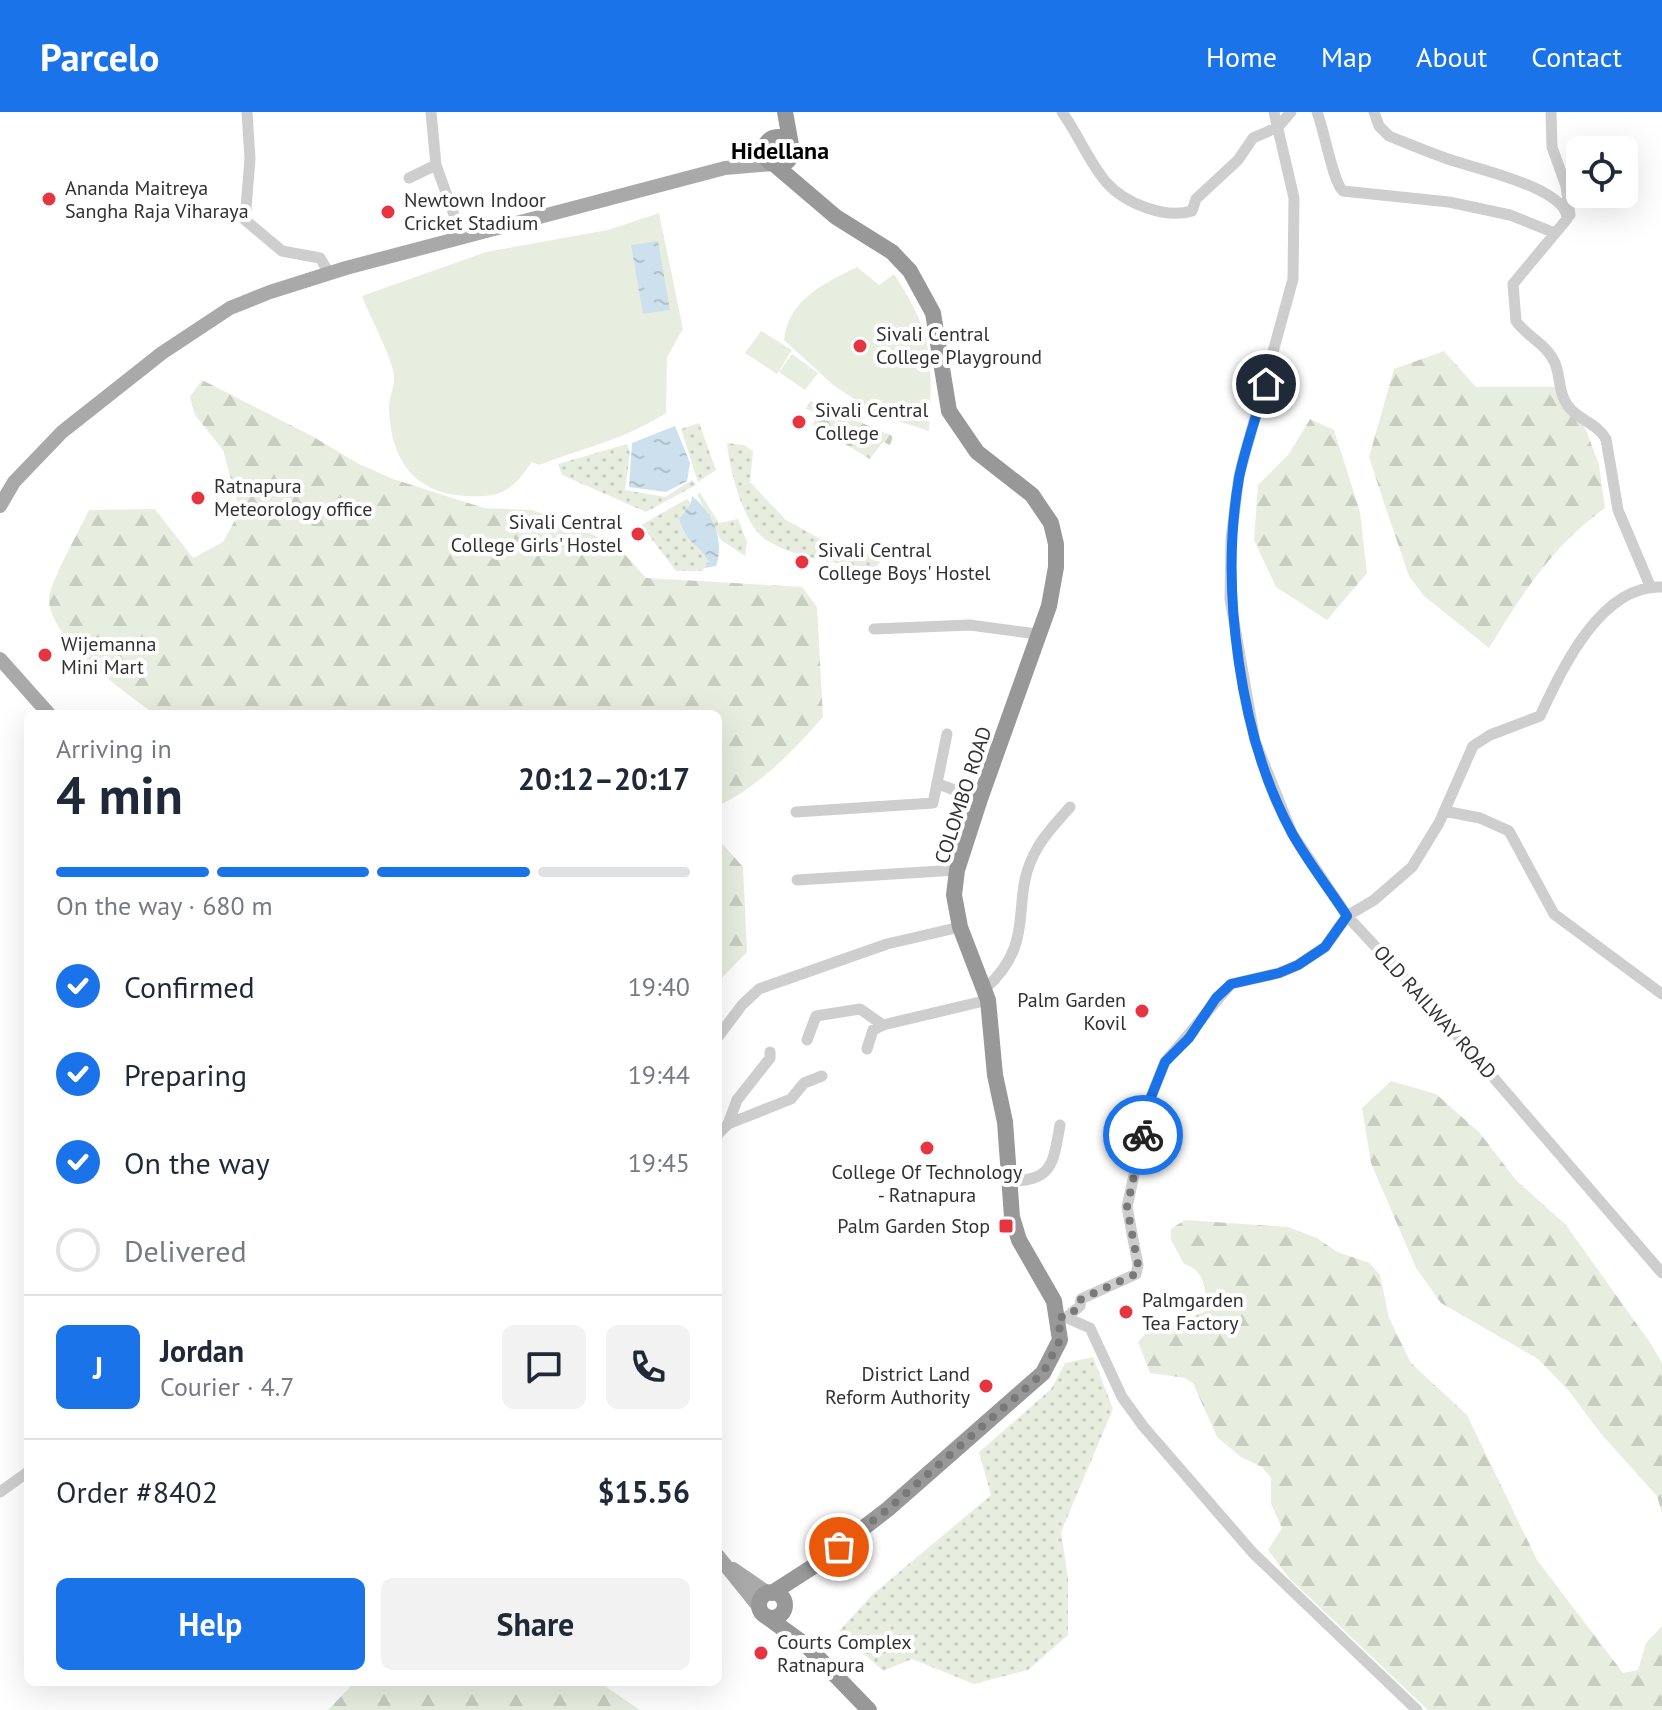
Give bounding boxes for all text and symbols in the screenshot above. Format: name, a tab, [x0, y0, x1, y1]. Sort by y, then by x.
text: Parcelo	[40, 32, 160, 81]
text: Home	[1206, 38, 1277, 75]
text: Map	[1321, 38, 1372, 75]
text: About	[1416, 38, 1487, 75]
text: Contact	[1531, 38, 1622, 75]
district label: Hidellana	[731, 135, 829, 166]
map controls	[1566, 136, 1638, 208]
button: locate	[1566, 136, 1638, 208]
place label: Ananda Maitreya Sangha Raja Viharaya	[65, 175, 249, 224]
place label: Newtown Indoor Cricket Stadium	[404, 187, 546, 236]
marker: Ananda Maitreya Sangha Raja Viharaya	[40, 190, 58, 208]
marker: Newtown Indoor Cricket Stadium	[379, 203, 397, 221]
place label: Sivali Central College Playground	[876, 321, 1042, 370]
marker: Sivali Central College Playground	[851, 337, 869, 355]
pin	[1232, 350, 1300, 418]
icon: home	[1244, 362, 1288, 406]
place label: Sivali Central College	[815, 397, 928, 446]
marker: Sivali Central College	[790, 413, 808, 431]
place label: Ratnapura Meteorology office	[214, 473, 372, 522]
marker: Ratnapura Meteorology office	[189, 489, 207, 507]
place label: Sivali Central College Girls' Hostel	[451, 509, 622, 558]
marker: Sivali Central College Girls' Hostel	[629, 525, 647, 543]
place label: Sivali Central College Boys' Hostel	[818, 537, 991, 586]
marker: Sivali Central College Boys' Hostel	[793, 553, 811, 571]
place label: Wijemanna Mini Mart	[61, 631, 156, 680]
marker: Wijemanna Mini Mart	[36, 646, 54, 664]
street label: COLOMBO ROAD	[929, 723, 997, 867]
text: Arriving in	[56, 732, 172, 765]
text: 20:12–20:17	[518, 759, 690, 798]
text: 4 min	[56, 761, 183, 828]
text: On the way · 680 m	[56, 889, 273, 922]
street label: OLD RAILWAY ROAD	[1368, 940, 1502, 1084]
icon: check	[56, 964, 100, 1008]
text: Confirmed	[124, 967, 255, 1006]
text: 19:40	[628, 970, 690, 1003]
place label: Palm Garden Kovil	[1017, 987, 1126, 1036]
marker: Palm Garden Kovil	[1133, 1002, 1151, 1020]
icon: check	[56, 1052, 100, 1096]
text: Preparing	[124, 1055, 247, 1094]
text: 19:44	[628, 1058, 690, 1091]
courier	[1103, 1095, 1183, 1175]
icon: bike	[1121, 1113, 1165, 1157]
marker: College Of Technology - Ratnapura	[918, 1139, 936, 1157]
icon: check	[56, 1140, 100, 1184]
text: On the way	[124, 1143, 270, 1182]
text: 19:45	[628, 1146, 690, 1179]
place label: College Of Technology - Ratnapura	[832, 1159, 1023, 1208]
place label: Palm Garden Stop	[837, 1213, 990, 1239]
marker: Palm Garden Stop	[997, 1217, 1015, 1235]
text: Delivered	[124, 1231, 247, 1270]
place label: Palmgarden Tea Factory	[1142, 1287, 1244, 1336]
marker: Palmgarden Tea Factory	[1117, 1303, 1135, 1321]
button: chat	[502, 1325, 586, 1409]
button: phone	[606, 1325, 690, 1409]
text: Jordan	[160, 1331, 244, 1370]
text: J	[93, 1348, 103, 1387]
place label: District Land Reform Authority	[825, 1361, 971, 1410]
text: Courier · 4.7	[160, 1370, 294, 1403]
marker: District Land Reform Authority	[977, 1377, 995, 1395]
text: Order #8402	[56, 1472, 218, 1511]
text: $15.56	[598, 1472, 690, 1511]
pin	[805, 1513, 873, 1581]
icon: bag	[817, 1525, 861, 1569]
button: Help	[56, 1578, 365, 1670]
button: Share	[381, 1578, 690, 1670]
place label: Courts Complex Ratnapura	[777, 1629, 912, 1678]
marker: Courts Complex Ratnapura	[752, 1644, 770, 1662]

